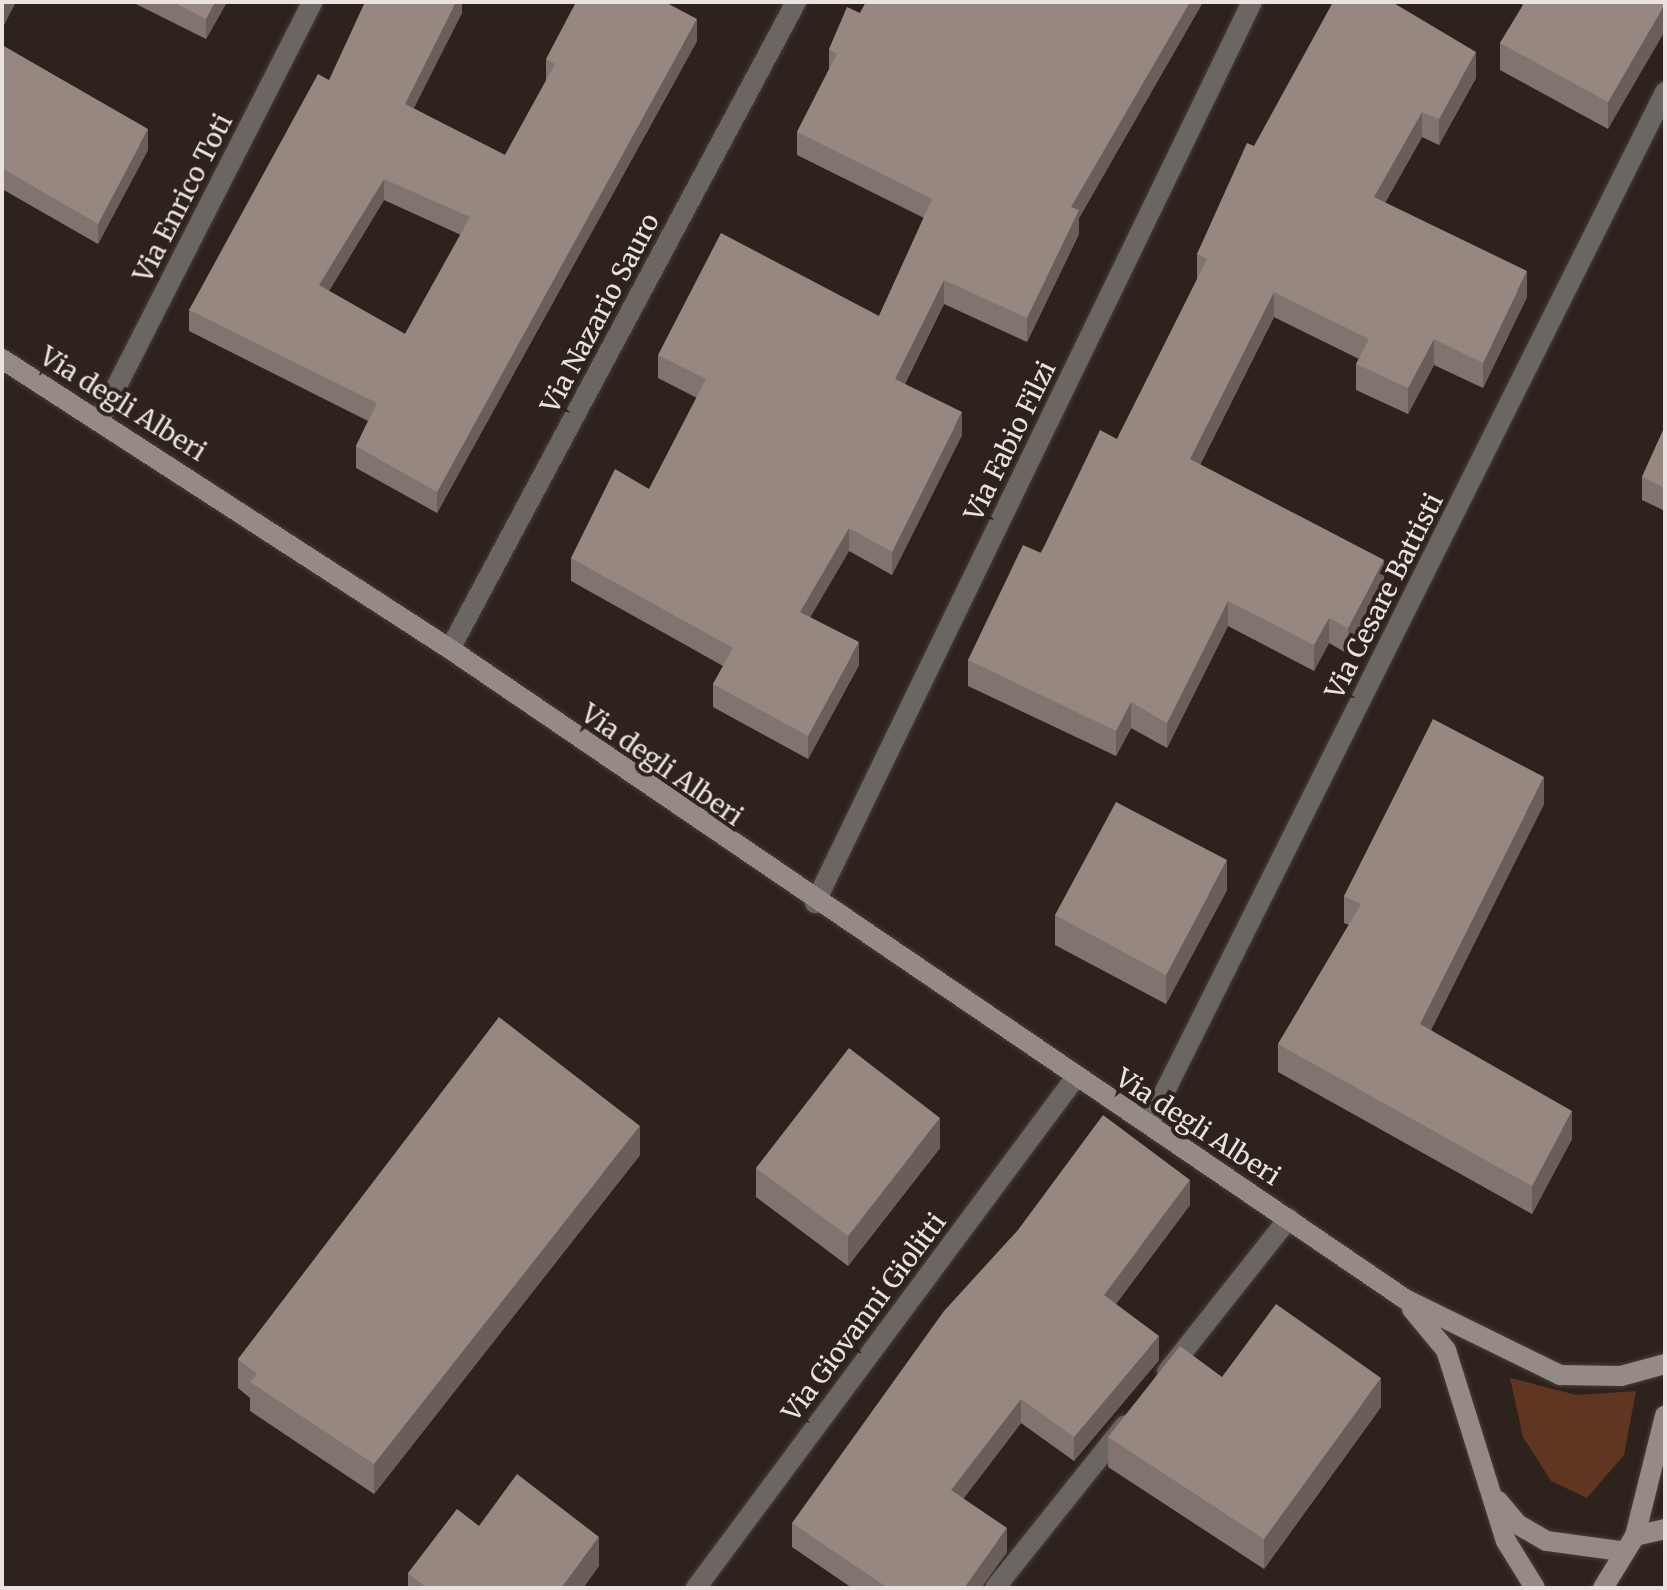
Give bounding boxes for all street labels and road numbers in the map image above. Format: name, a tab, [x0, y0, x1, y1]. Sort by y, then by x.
street label: Via Enrico Toti	[127, 109, 239, 287]
street label: Via Nazario Sauro	[534, 208, 666, 418]
street label: Via degli Alberi	[34, 340, 212, 468]
street label: Via Fabio Filzi	[958, 356, 1062, 526]
street label: Via Cesare Battisti	[1319, 488, 1449, 704]
street label: Via degli Alberi	[575, 698, 749, 832]
street label: Via degli Alberi	[1110, 1062, 1286, 1192]
street label: Via Giovanni Giolitti	[776, 1207, 952, 1427]

